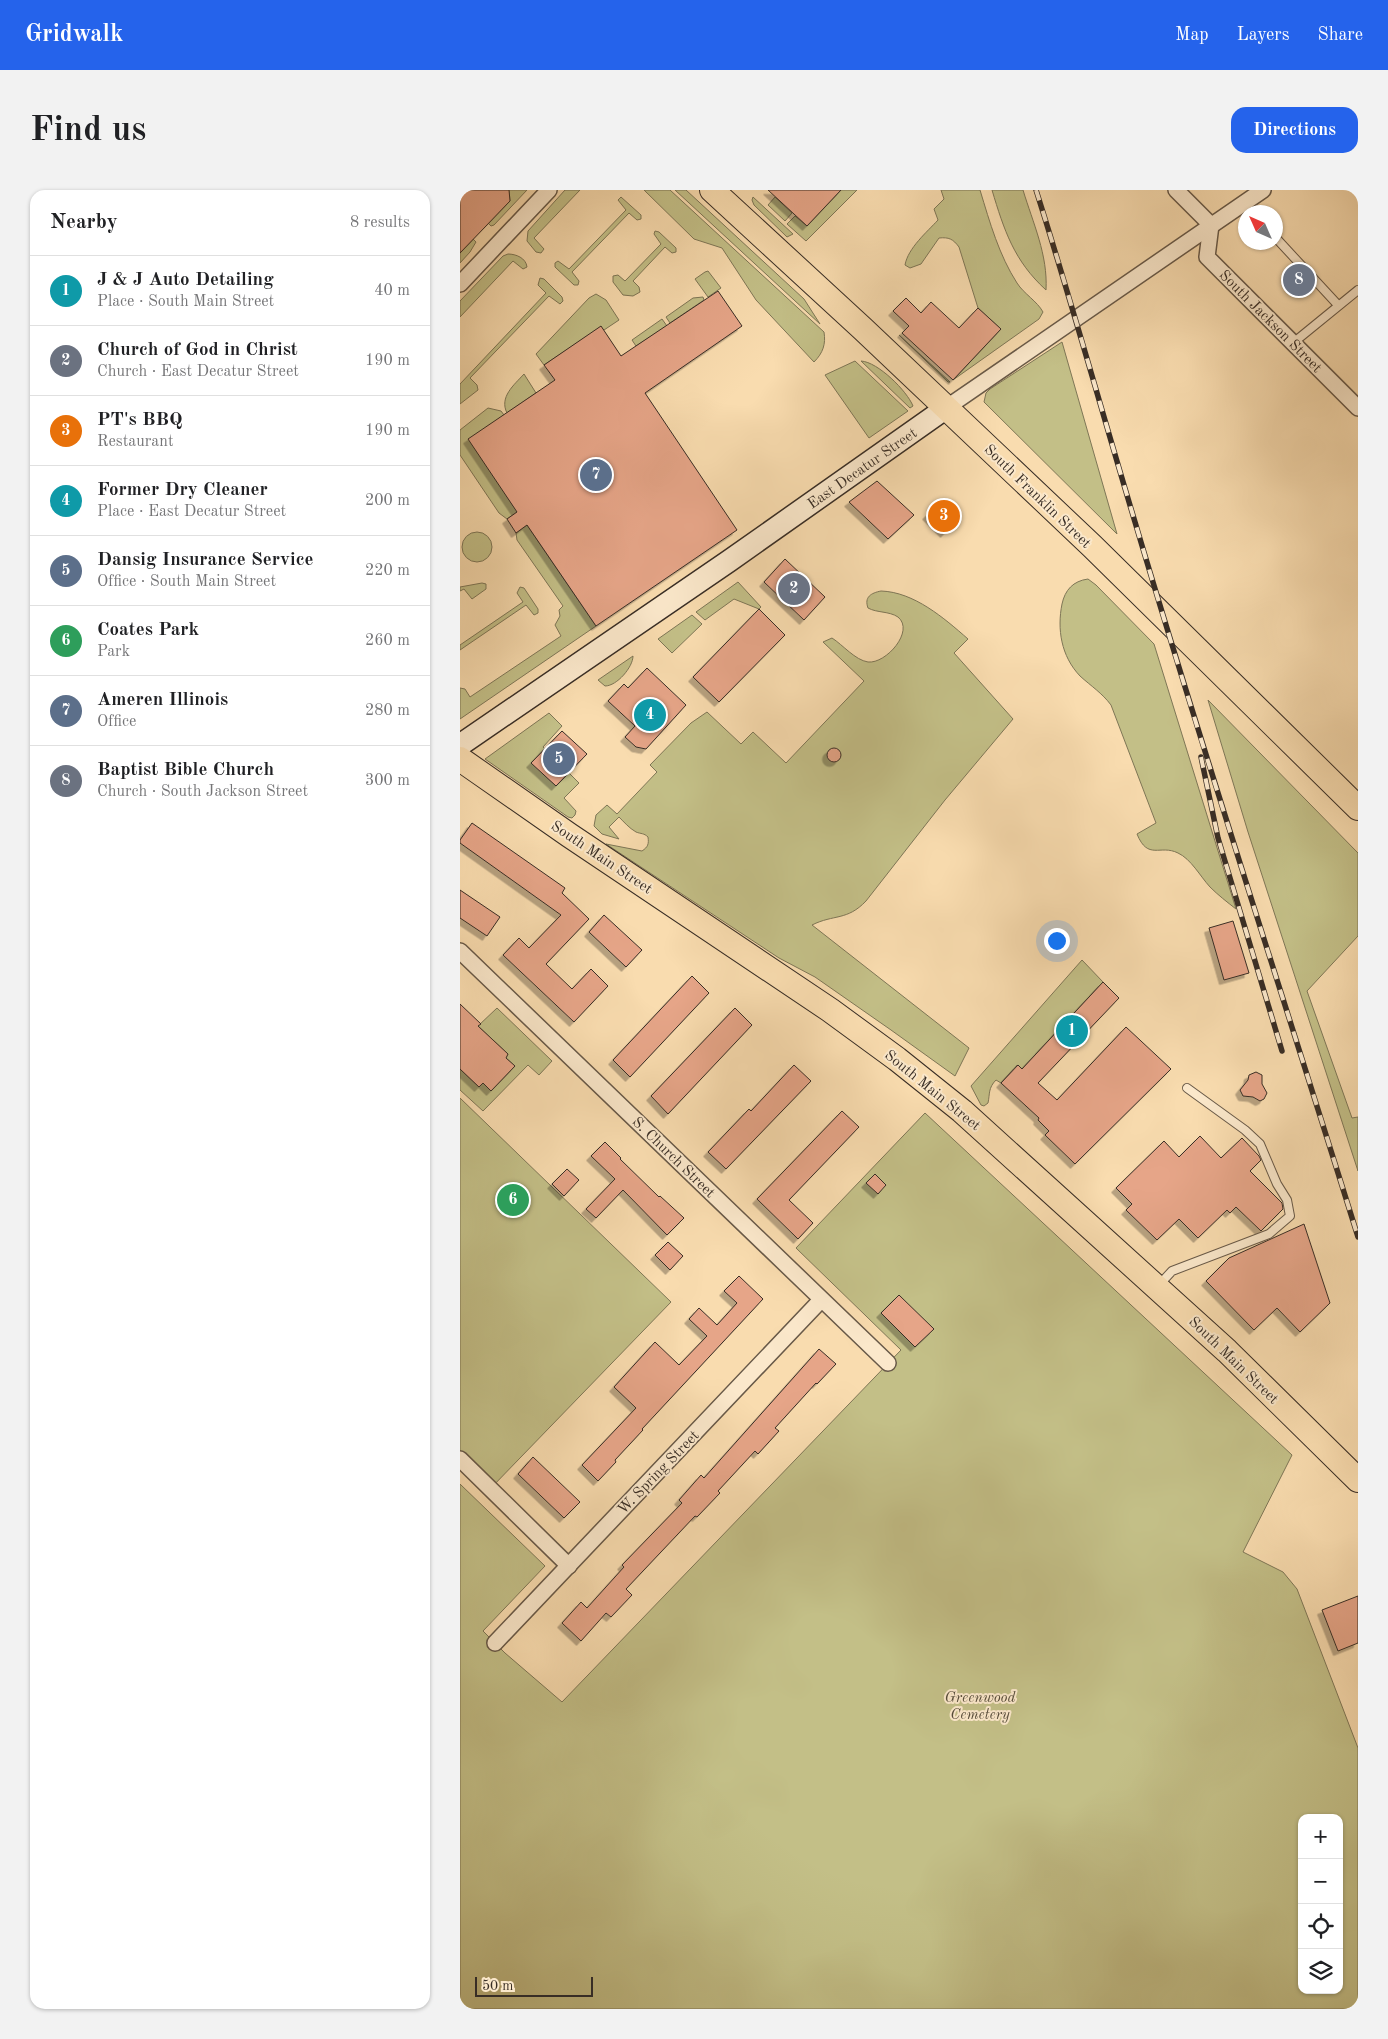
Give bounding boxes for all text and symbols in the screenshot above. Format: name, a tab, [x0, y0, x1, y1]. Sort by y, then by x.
text: Gridwalk	[25, 23, 123, 47]
text: Map	[1175, 26, 1209, 44]
text: Layers	[1237, 26, 1289, 44]
text: Share	[1317, 26, 1363, 44]
button: Directions	[1231, 107, 1358, 153]
text: Find us	[30, 113, 146, 148]
north arrow	[1238, 205, 1283, 250]
text: Nearby	[50, 212, 118, 233]
text: 8 results	[350, 215, 410, 231]
pin: 8	[1283, 261, 1315, 299]
street label: South Jackson Street	[1216, 268, 1324, 376]
text: J & J Auto Detailing	[97, 271, 274, 290]
text: 1	[61, 283, 71, 299]
text: 40 m	[374, 283, 410, 299]
text: Place · South Main Street	[97, 294, 274, 310]
text: Church of God in Christ	[97, 341, 298, 360]
text: 2	[61, 353, 71, 369]
text: 190 m	[365, 353, 410, 369]
text: Church · East Decatur Street	[97, 364, 299, 380]
text: PT's BBQ	[97, 411, 183, 430]
text: 3	[61, 423, 71, 439]
text: 190 m	[365, 423, 410, 439]
street label: East Decatur Street	[805, 426, 920, 513]
text: Restaurant	[97, 434, 174, 450]
street label: South Franklin Street	[981, 442, 1093, 552]
pin: 7	[580, 456, 612, 494]
text: Former Dry Cleaner	[97, 481, 268, 500]
text: 4	[61, 493, 71, 509]
text: 200 m	[365, 493, 410, 509]
pin: 3	[928, 497, 960, 535]
text: Place · East Decatur Street	[97, 504, 286, 520]
text: Dansig Insurance Service	[97, 551, 314, 570]
text: 5	[61, 563, 71, 579]
text: 220 m	[365, 563, 410, 579]
pin: 2	[778, 570, 810, 608]
text: Office · South Main Street	[97, 574, 276, 590]
text: Coates Park	[97, 621, 199, 640]
text: 6	[61, 633, 71, 649]
text: 260 m	[365, 633, 410, 649]
text: Park	[97, 644, 130, 660]
text: Ameren Illinois	[97, 691, 228, 710]
pin: 4	[634, 696, 666, 734]
text: 7	[61, 703, 71, 719]
text: 280 m	[365, 703, 410, 719]
text: Office	[97, 714, 136, 730]
pin: 5	[543, 740, 575, 778]
text: Baptist Bible Church	[97, 761, 274, 780]
text: 8	[61, 773, 71, 789]
text: 300 m	[365, 773, 410, 789]
text: Church · South Jackson Street	[97, 784, 308, 800]
street label: South Main Street	[548, 819, 654, 898]
your location	[1044, 928, 1070, 954]
pin: 1	[1056, 1012, 1088, 1050]
street label: South Main Street	[881, 1048, 983, 1134]
street label: S. Church Street	[629, 1115, 717, 1201]
pin: 6	[497, 1181, 529, 1219]
street label: South Main Street	[1185, 1315, 1281, 1408]
street label: W. Spring Street	[616, 1428, 703, 1518]
park label: Greenwood Cemetery	[945, 1691, 1017, 1723]
map controls	[1298, 1814, 1343, 1994]
button: +	[1298, 1814, 1343, 1859]
button: −	[1298, 1859, 1343, 1904]
button: locate	[1298, 1904, 1343, 1949]
button: layers	[1298, 1949, 1343, 1994]
scale bar	[475, 1974, 592, 1997]
text: 50 m	[482, 1979, 513, 1993]

